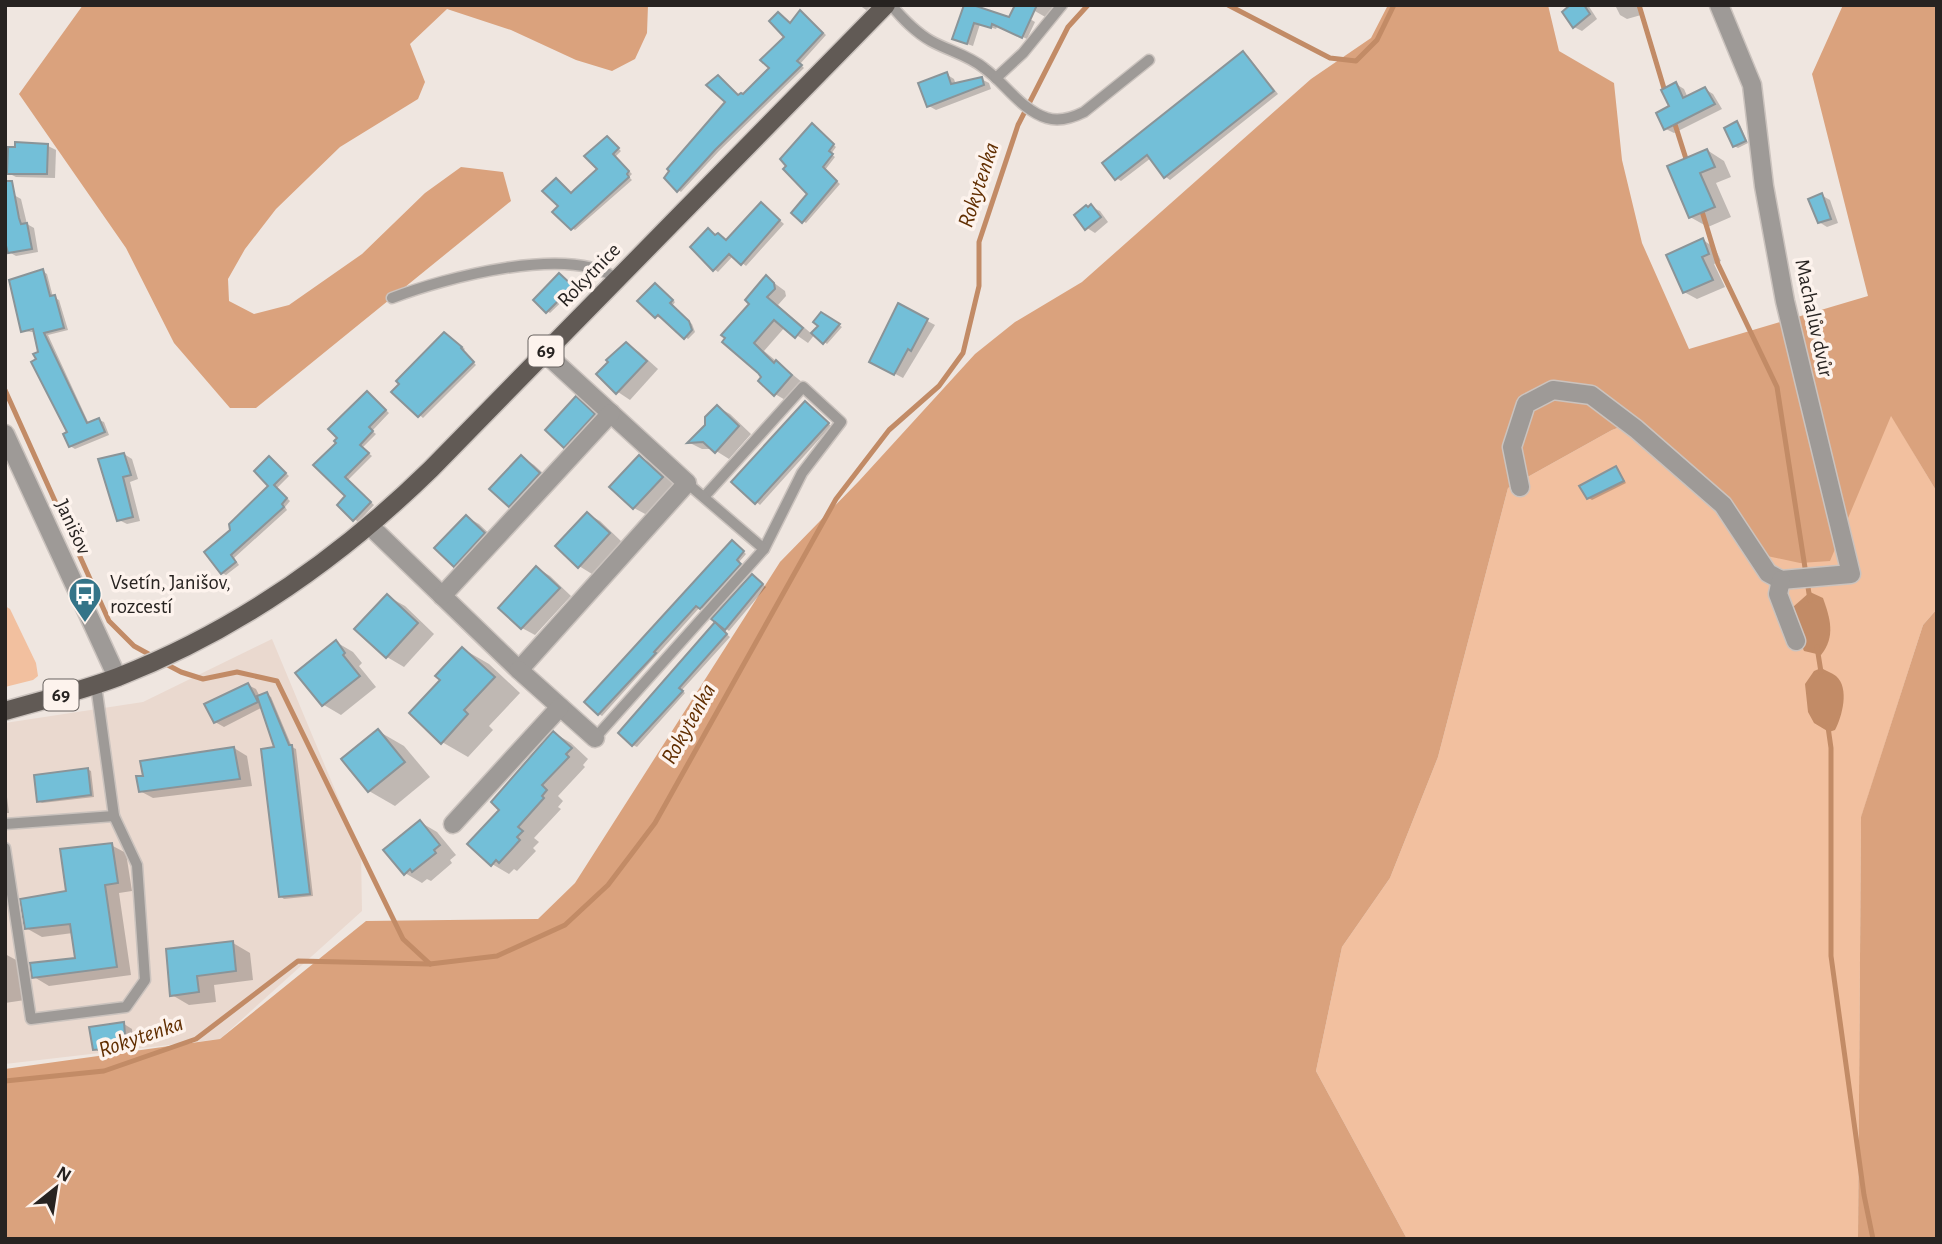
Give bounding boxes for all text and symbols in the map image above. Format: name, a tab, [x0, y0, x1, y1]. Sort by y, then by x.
water label: Rokytenka	[954, 140, 1004, 230]
street label: Rokytnice	[554, 239, 624, 311]
street label: Machalův dvůr	[1791, 257, 1837, 379]
road number: 69	[528, 336, 564, 366]
street label: Janišov	[51, 496, 95, 558]
place label: Vsetín, Janišov, rozcestí	[110, 572, 231, 617]
bus stop icon: Vsetín, Janišov, rozcestí	[66, 575, 104, 624]
road number: 69	[43, 680, 78, 710]
water label: Rokytenka	[658, 680, 720, 768]
water label: Rokytenka	[96, 1012, 186, 1062]
north arrow	[21, 1153, 91, 1223]
text: N	[53, 1163, 74, 1186]

